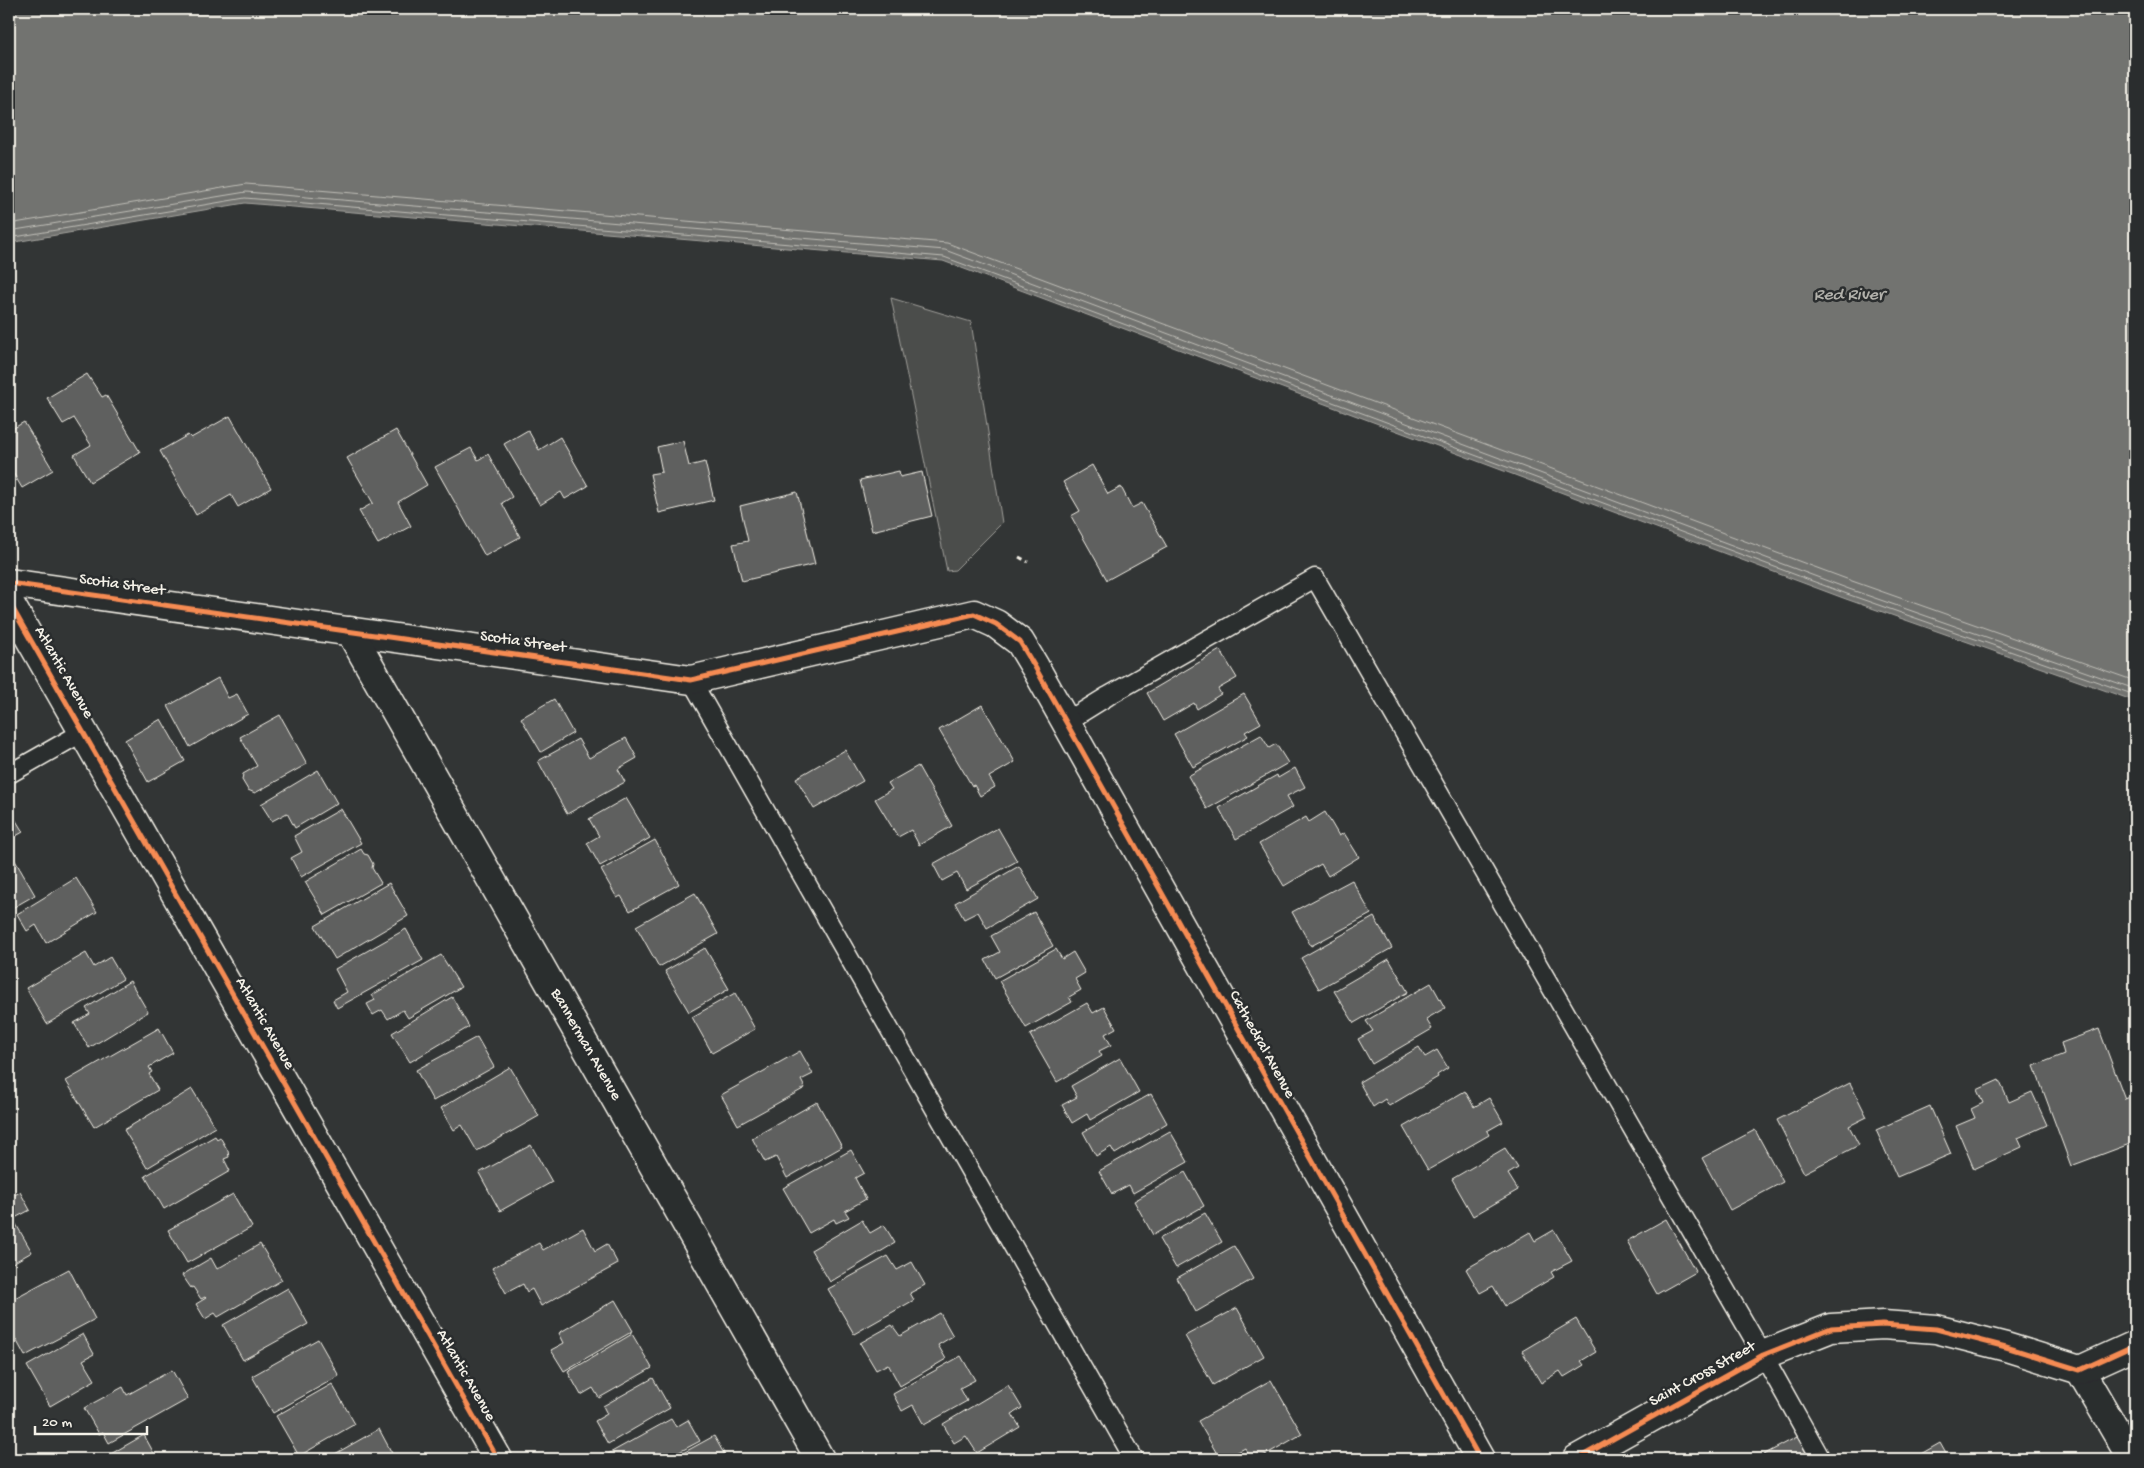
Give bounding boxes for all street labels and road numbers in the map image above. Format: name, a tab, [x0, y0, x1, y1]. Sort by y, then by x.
street label: Scotia Street	[78, 571, 168, 602]
street label: Atlantic Avenue	[29, 624, 97, 723]
street label: Scotia Street	[479, 628, 569, 659]
street label: Atlantic Avenue	[230, 975, 298, 1074]
street label: Bannerman Avenue	[545, 985, 625, 1105]
street label: Cathedral Avenue	[1224, 988, 1299, 1103]
street label: Atlantic Avenue	[431, 1327, 499, 1426]
street label: Saint Cross Street	[1647, 1337, 1761, 1412]

